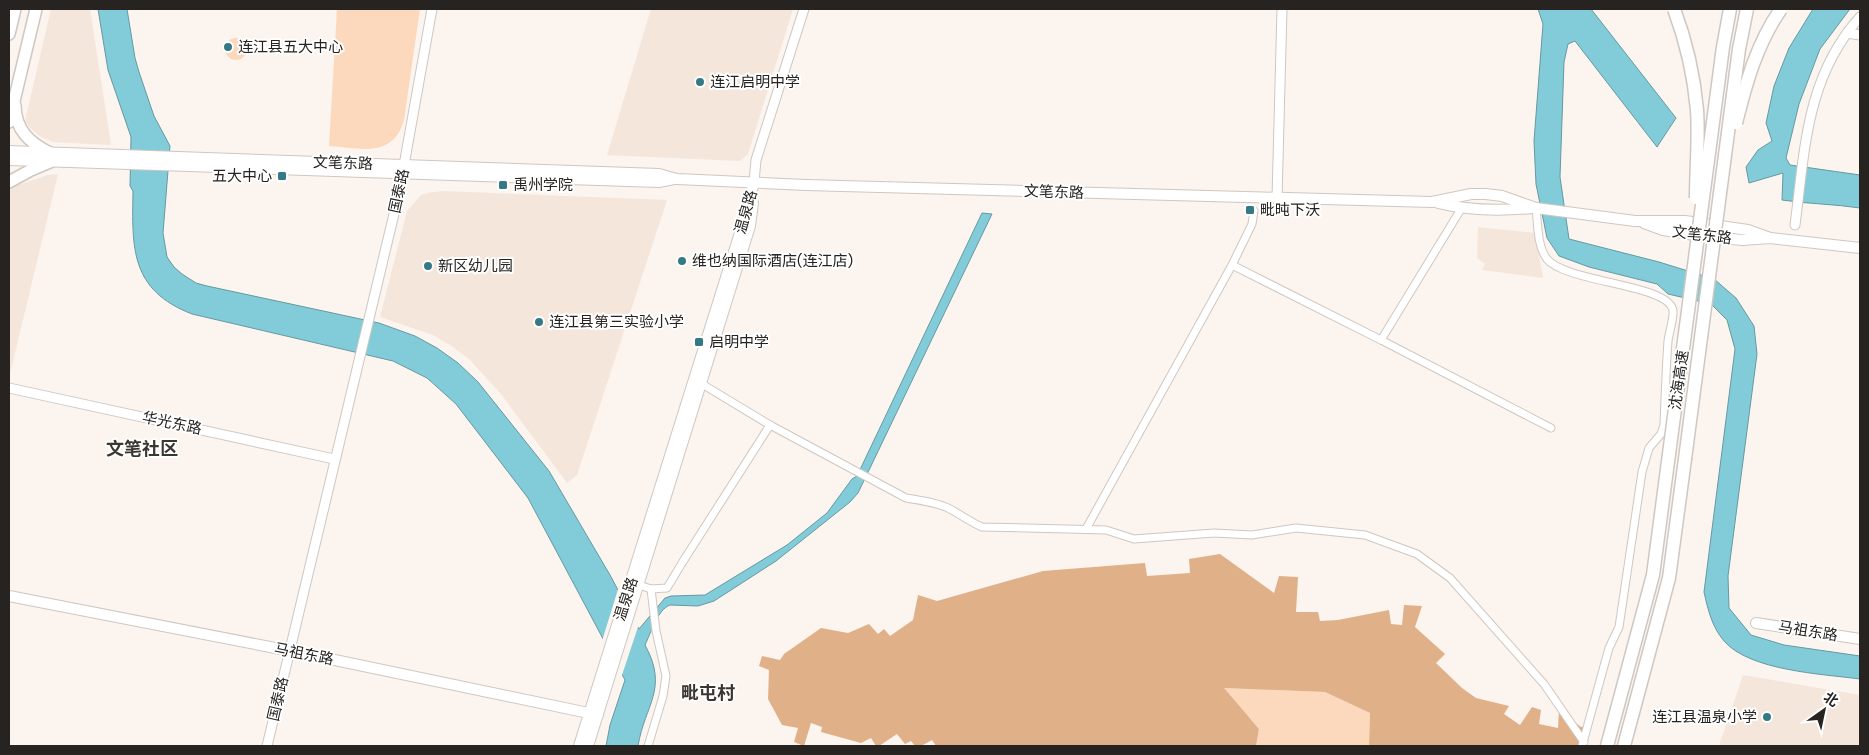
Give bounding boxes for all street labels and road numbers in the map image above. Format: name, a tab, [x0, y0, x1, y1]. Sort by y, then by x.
street label: 文笔东路	[313, 152, 373, 174]
street label: 国泰路	[385, 167, 413, 215]
street label: 文笔东路	[1024, 181, 1084, 203]
street label: 温泉路	[730, 188, 762, 236]
street label: 文笔东路	[1671, 221, 1733, 249]
street label: 沈海高速	[1665, 349, 1693, 411]
street label: 华光东路	[141, 407, 203, 439]
street label: 温泉路	[610, 575, 642, 623]
street label: 马祖东路	[1777, 616, 1839, 646]
street label: 马祖东路	[273, 638, 335, 670]
street label: 国泰路	[263, 675, 293, 723]

